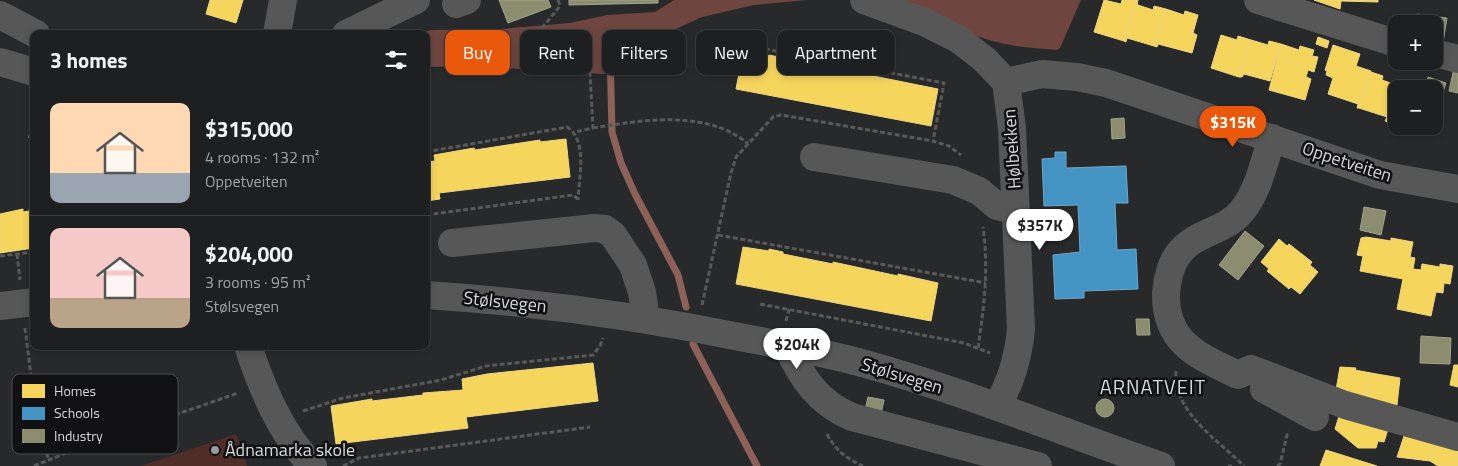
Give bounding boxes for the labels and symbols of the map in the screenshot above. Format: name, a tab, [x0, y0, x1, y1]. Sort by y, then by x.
pin: $315K	[1198, 106, 1268, 148]
street label: Hølbekken	[995, 108, 1028, 190]
street label: Oppetveiten	[1299, 134, 1395, 189]
pin: $357K	[1005, 208, 1075, 251]
street label: Stølsvegen	[462, 284, 548, 319]
pin: $204K	[762, 328, 832, 370]
street label: Stølsvegen	[858, 350, 946, 401]
district label: ARNATVEIT	[1100, 371, 1206, 402]
legend	[12, 374, 178, 454]
text: Homes	[54, 380, 96, 401]
text: Schools	[54, 402, 100, 423]
text: Industry	[54, 425, 103, 446]
place label: Ådnamarka skole	[225, 436, 355, 463]
marker: Ådnamarka skole	[209, 444, 221, 456]

